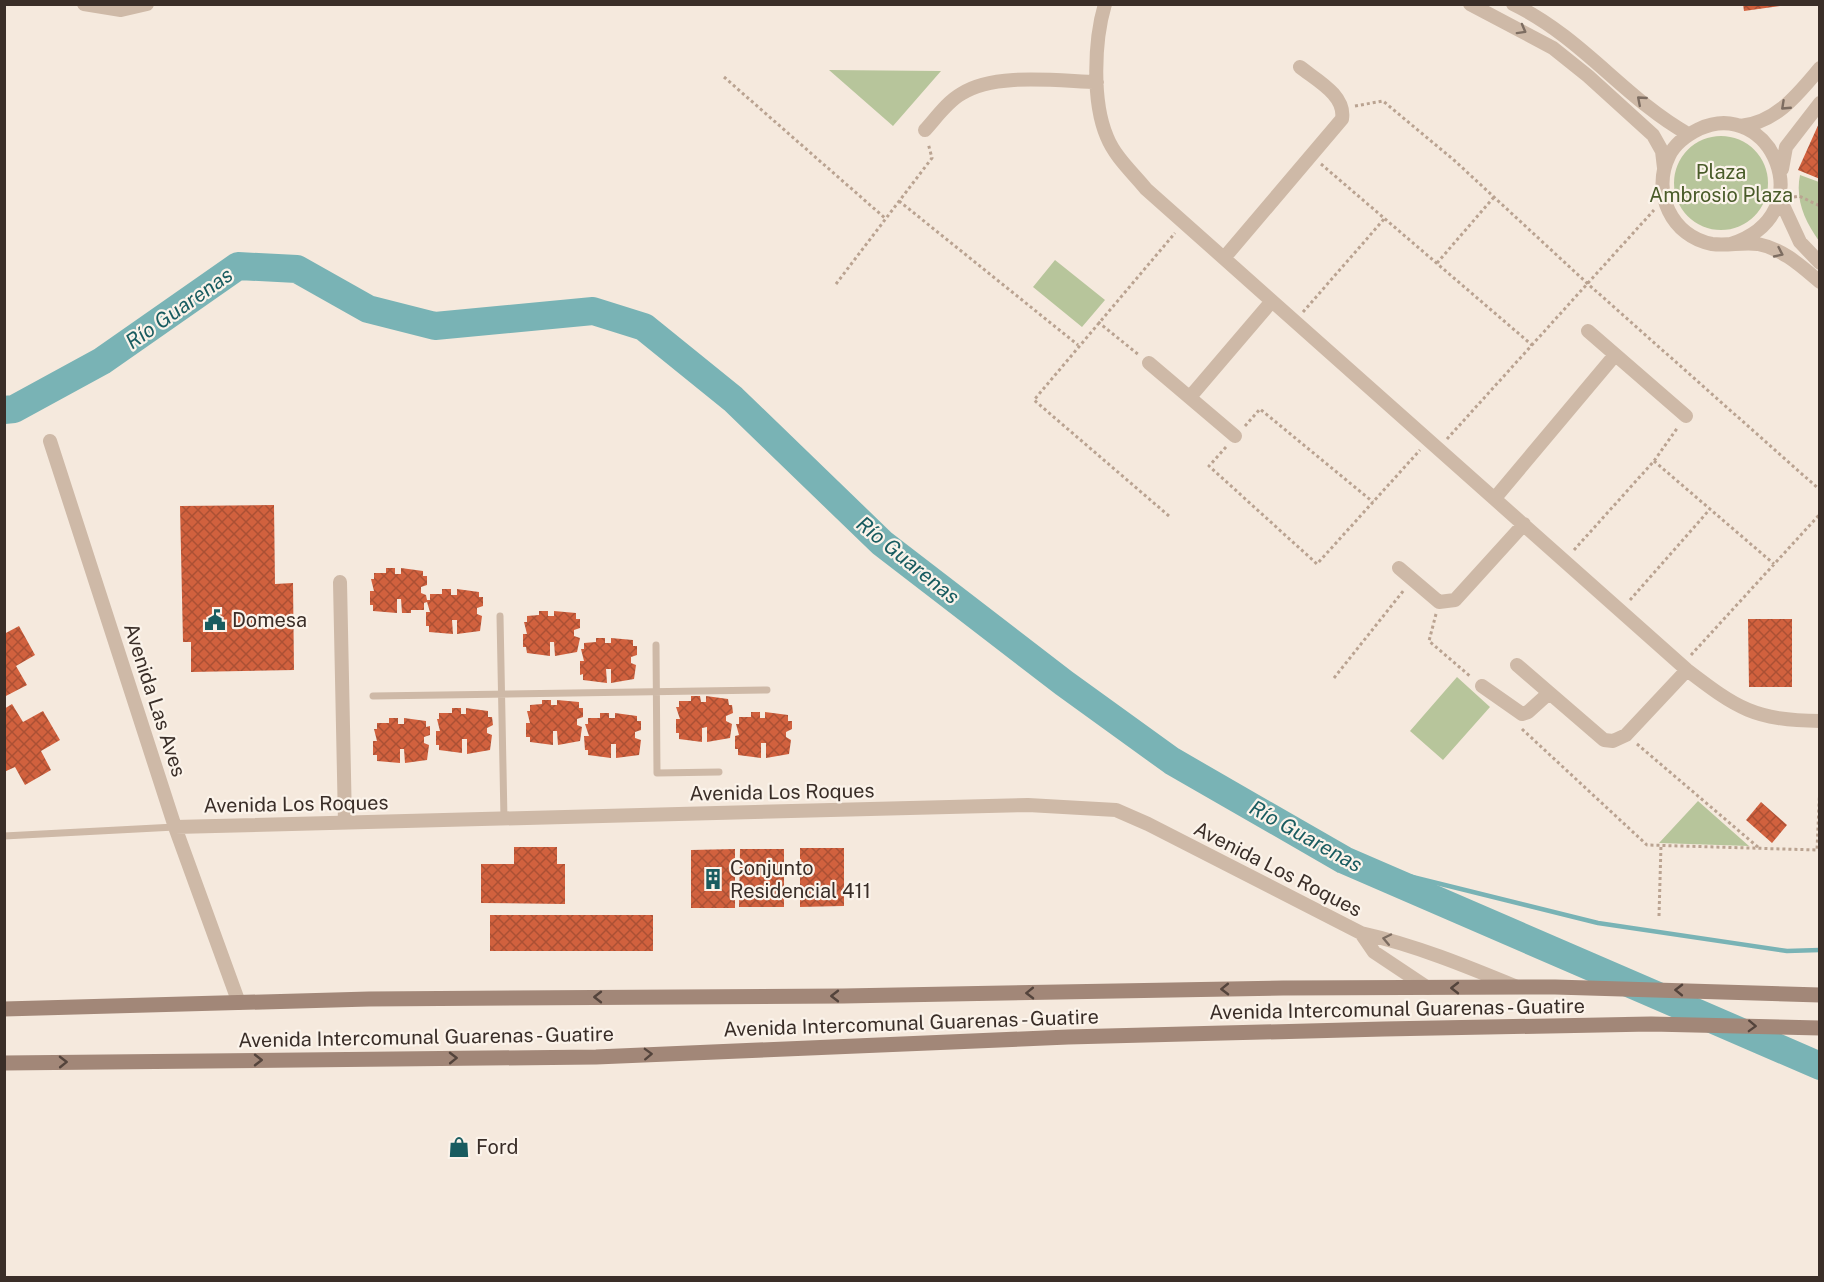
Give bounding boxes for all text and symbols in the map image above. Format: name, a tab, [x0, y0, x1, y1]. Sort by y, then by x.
one-way arrow	[1516, 23, 1526, 34]
one-way arrow	[1637, 96, 1648, 107]
one-way arrow	[1781, 98, 1792, 109]
park label: Plaza Ambrosio Plaza	[1649, 160, 1793, 207]
one-way arrow	[1773, 245, 1784, 257]
water label: Río Guarenas	[121, 262, 237, 354]
water label: Río Guarenas	[852, 511, 964, 609]
public building icon: Domesa	[203, 608, 227, 632]
place label: Domesa	[232, 608, 307, 632]
street label: Avenida Las Aves	[119, 620, 191, 780]
street label: Avenida Los Roques	[689, 778, 875, 806]
street label: Avenida Los Roques	[203, 790, 389, 818]
water label: Río Guarenas	[1245, 795, 1367, 877]
street label: Avenida Los Roques	[1190, 816, 1366, 922]
place label: Conjunto Residencial 411	[730, 856, 871, 903]
building icon: Conjunto Residencial 411	[701, 867, 725, 891]
one-way arrow	[1383, 933, 1393, 946]
one-way arrow	[1450, 982, 1459, 994]
one-way arrow	[1220, 983, 1229, 996]
one-way arrow	[1674, 984, 1683, 996]
one-way arrow	[1025, 986, 1034, 999]
one-way arrow	[830, 990, 839, 1002]
one-way arrow	[593, 991, 602, 1003]
street label: Avenida Intercomunal Guarenas - Guatire	[1209, 994, 1585, 1024]
street label: Avenida Intercomunal Guarenas - Guatire	[723, 1004, 1099, 1042]
one-way arrow	[1747, 1019, 1756, 1032]
street label: Avenida Intercomunal Guarenas - Guatire	[238, 1022, 614, 1052]
one-way arrow	[643, 1048, 652, 1061]
one-way arrow	[448, 1052, 457, 1064]
one-way arrow	[253, 1054, 262, 1067]
one-way arrow	[58, 1056, 67, 1068]
shop icon: Ford	[447, 1135, 471, 1159]
place label: Ford	[476, 1135, 518, 1159]

